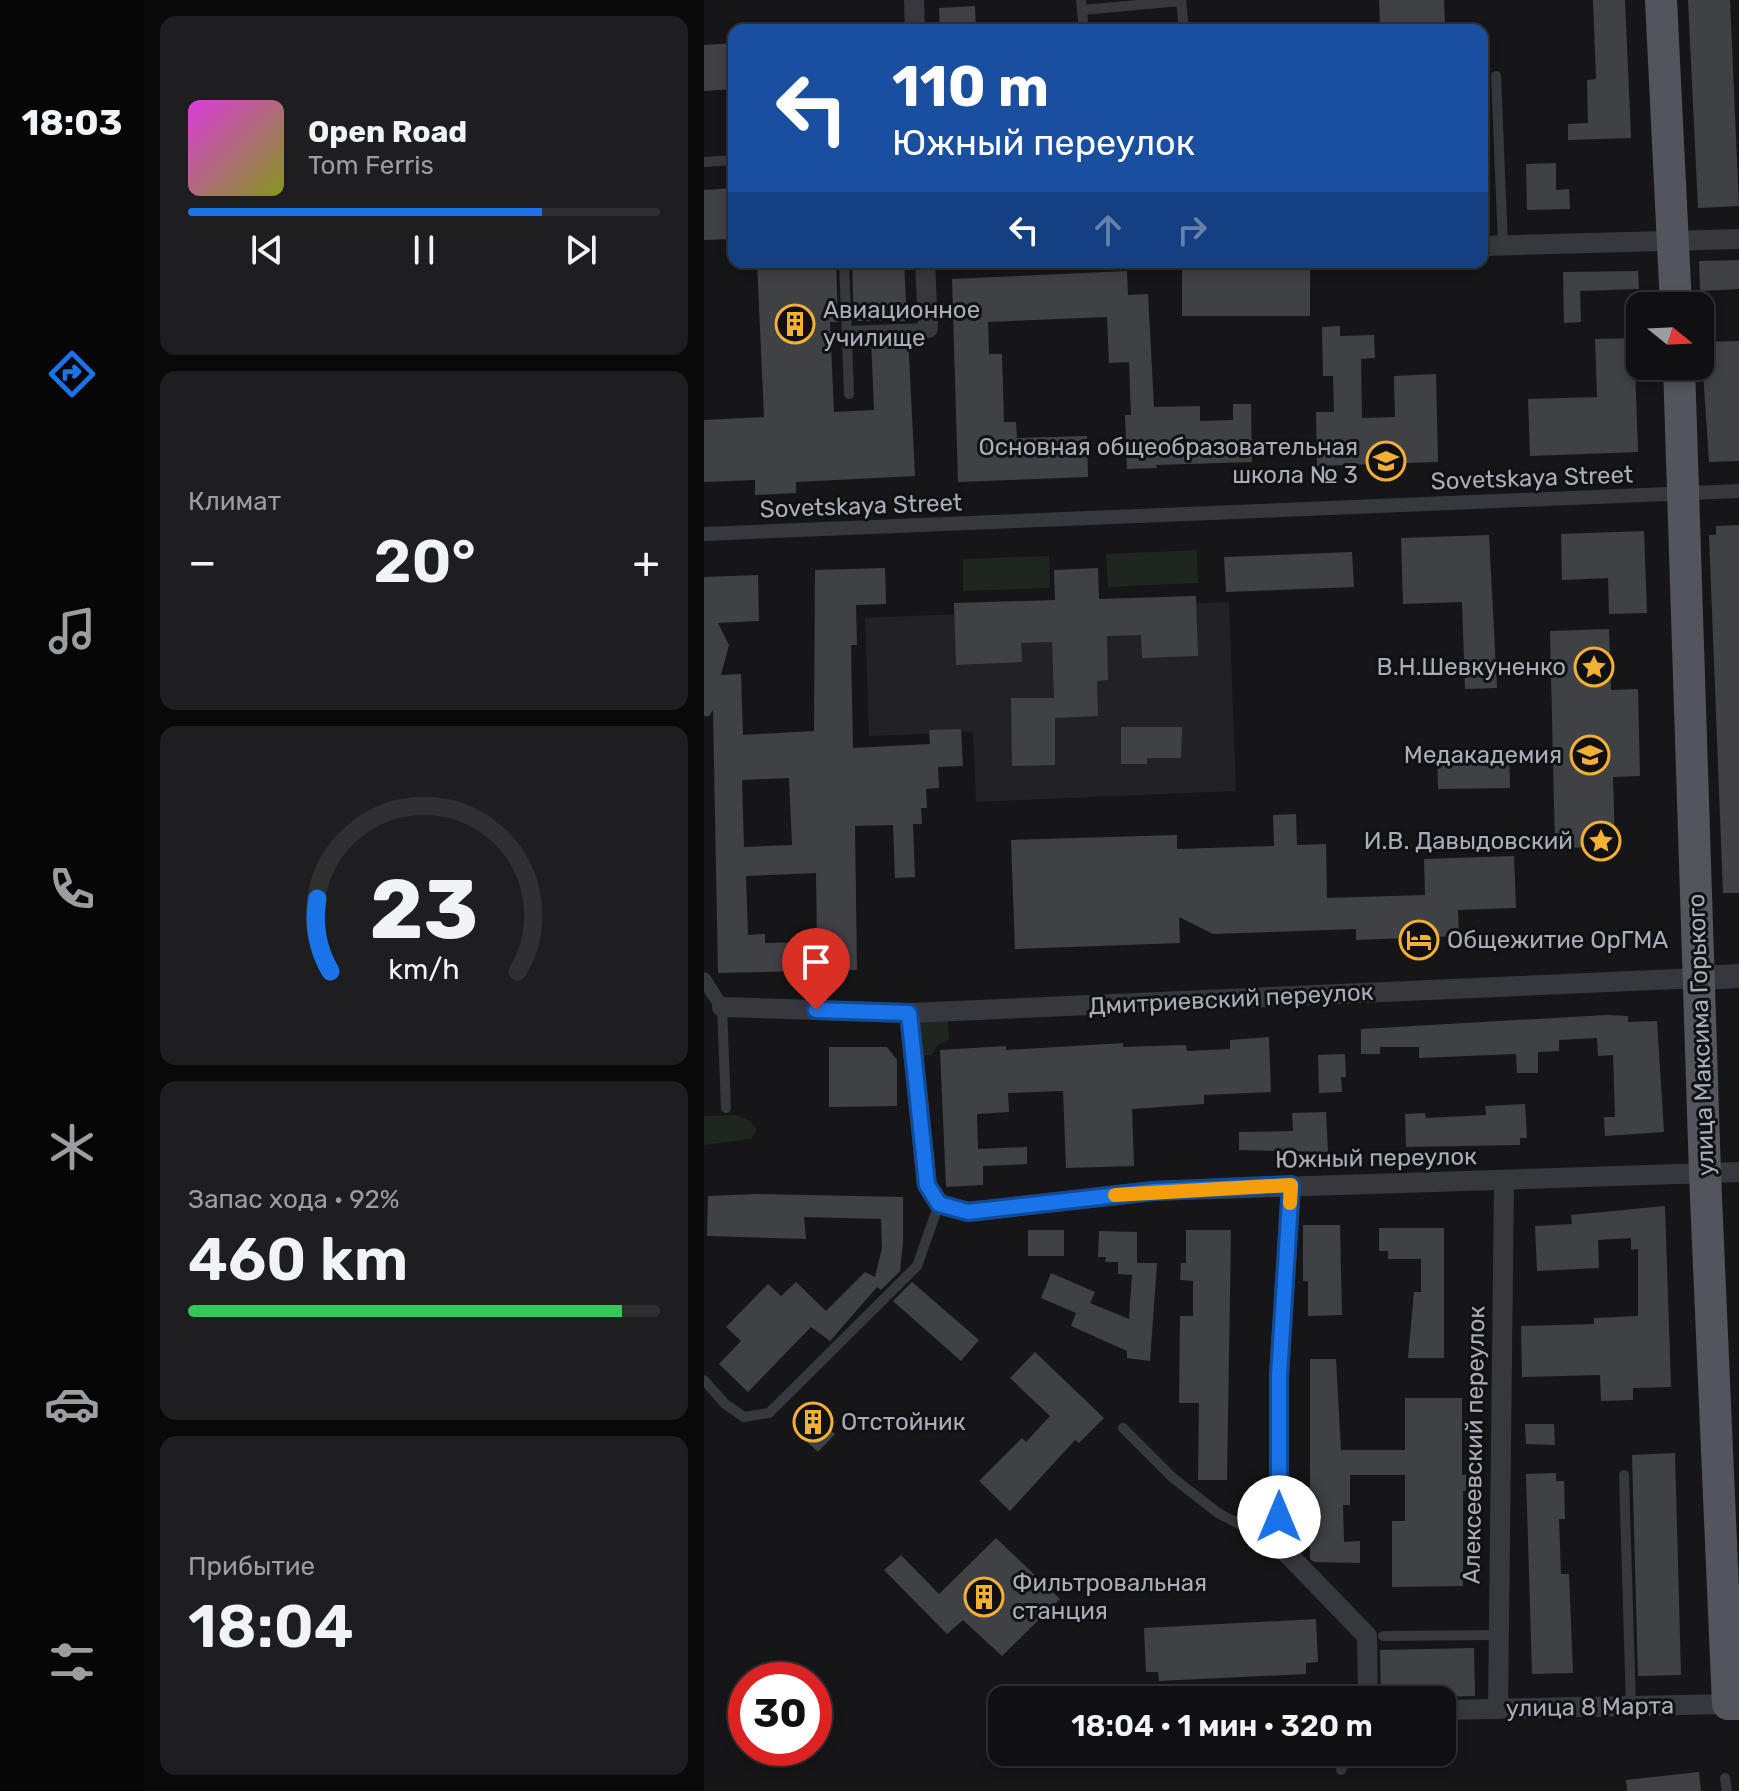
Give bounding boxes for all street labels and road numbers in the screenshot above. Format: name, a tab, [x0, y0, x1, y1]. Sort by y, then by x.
street label: Sovetskaya Street	[1430, 460, 1634, 496]
street label: Sovetskaya Street	[759, 488, 963, 524]
street label: улица Максима Горького	[1682, 893, 1720, 1177]
street label: Дмитриевский переулок	[1088, 978, 1374, 1020]
street label: Южный переулок	[1275, 1142, 1477, 1174]
street label: Алексеевский переулок	[1458, 1305, 1490, 1584]
street label: улица 8 Марта	[1506, 1692, 1674, 1722]

